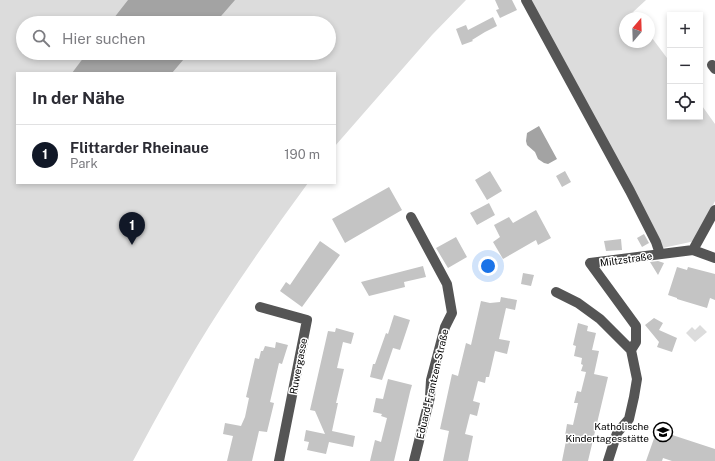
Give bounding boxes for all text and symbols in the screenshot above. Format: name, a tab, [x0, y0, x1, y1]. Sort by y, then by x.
north arrow	[619, 12, 655, 48]
map controls	[667, 12, 703, 120]
button: +	[667, 12, 703, 48]
search box	[16, 16, 336, 60]
icon: search	[30, 27, 52, 49]
text: Hier suchen	[62, 30, 145, 47]
button: −	[667, 48, 703, 84]
button: locate	[667, 84, 703, 120]
text: In der Nähe	[32, 88, 125, 108]
text: Flittarder Rheinaue	[70, 139, 209, 156]
text: 1	[42, 147, 48, 162]
text: 190 m	[284, 147, 320, 162]
text: Park	[70, 156, 98, 171]
pin: 1	[119, 212, 145, 245]
street label: Miltzstraße	[599, 249, 653, 269]
your location	[478, 256, 498, 276]
street label: Eduard-Frantzen-Straße	[413, 327, 451, 440]
street label: Ruwergasse	[287, 337, 309, 395]
place label: Katholische Kindertagesstätte	[565, 420, 649, 444]
school or university icon: Katholische Kindertagesstätte	[652, 421, 674, 443]

